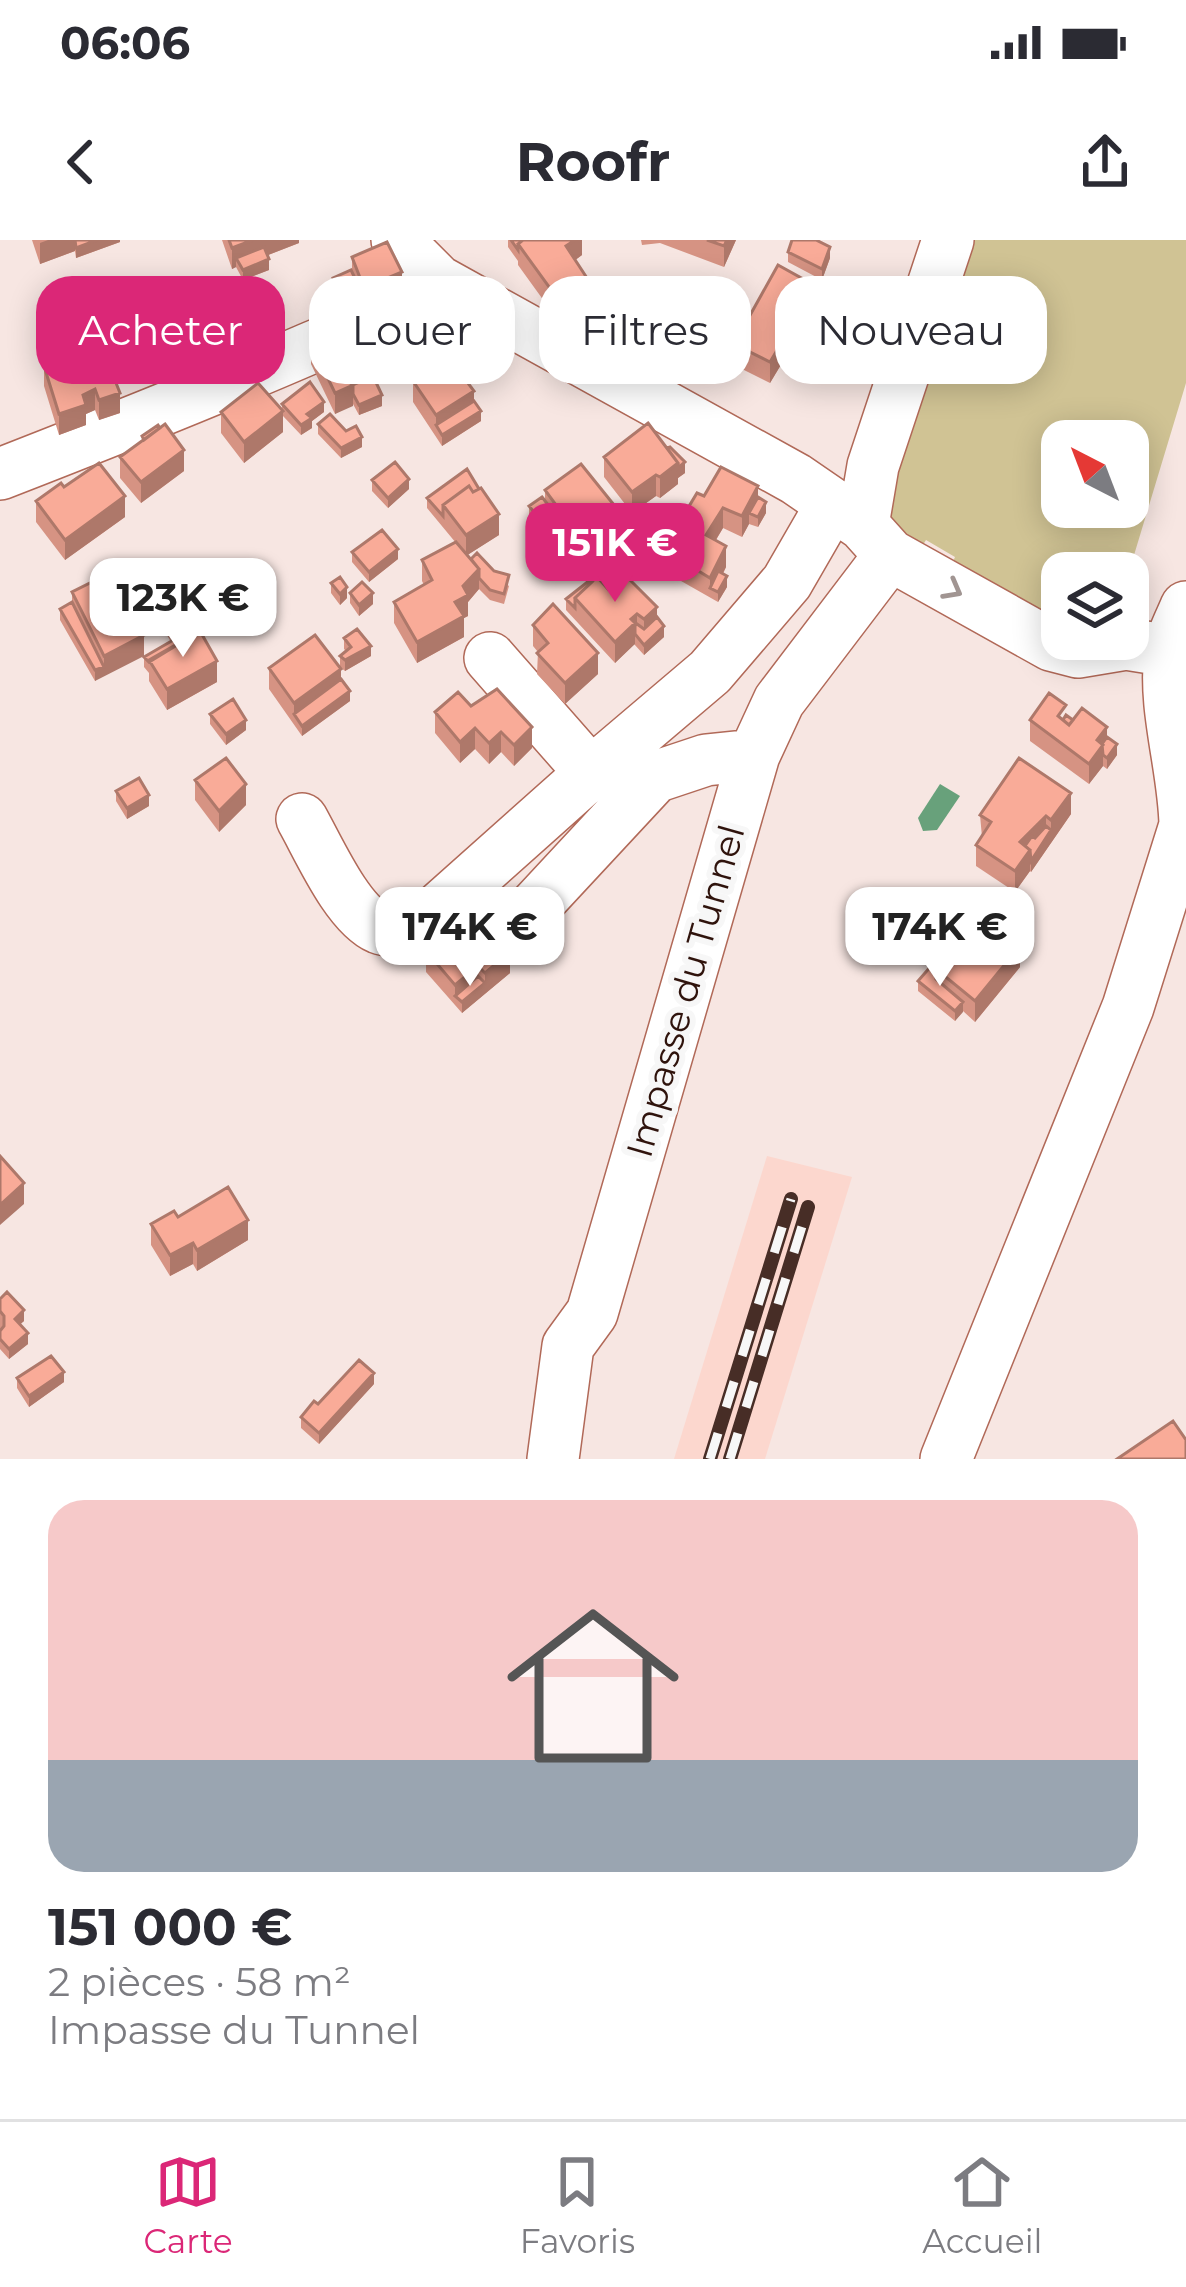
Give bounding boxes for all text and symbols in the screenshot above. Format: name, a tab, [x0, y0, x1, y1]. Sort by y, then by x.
text: 06:06	[60, 15, 190, 70]
icon: back	[48, 129, 114, 195]
text: Roofr	[516, 129, 670, 195]
icon: share	[1072, 129, 1138, 195]
chip: Acheter	[36, 276, 285, 384]
chip: Louer	[309, 276, 515, 384]
chip: Filtres	[539, 276, 751, 384]
chip: Nouveau	[775, 276, 1047, 384]
north arrow	[1041, 420, 1149, 528]
map controls	[1041, 420, 1149, 660]
pin: 151K €	[517, 503, 713, 605]
text: 151K €	[552, 518, 678, 566]
button: layers	[1041, 552, 1149, 660]
pin: 123K €	[85, 558, 281, 660]
text: 123K €	[117, 573, 249, 621]
one-way arrow	[940, 576, 962, 599]
street label: Impasse du Tunnel	[617, 820, 753, 1162]
pin: 174K €	[372, 887, 568, 989]
pin: 174K €	[842, 887, 1038, 989]
text: 174K €	[402, 902, 538, 950]
text: 174K €	[872, 902, 1008, 950]
icon: home	[485, 1578, 701, 1794]
text: 151 000 €	[48, 1896, 292, 1958]
text: 2 pièces · 58 m²	[48, 1958, 351, 2006]
text: Impasse du Tunnel	[48, 2006, 420, 2054]
tab: Carte	[144, 2149, 233, 2261]
tab: Favoris	[520, 2149, 635, 2261]
tab: Accueil	[922, 2149, 1042, 2261]

